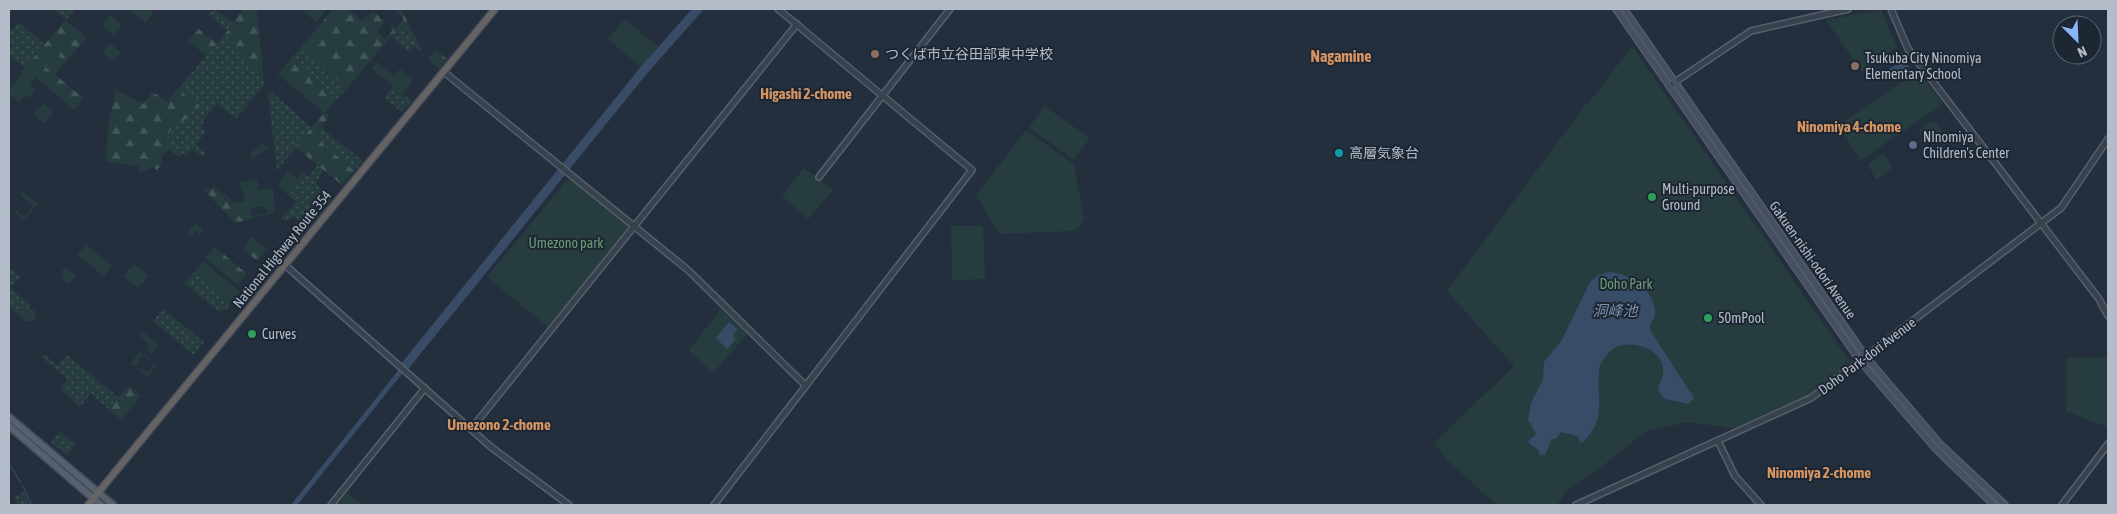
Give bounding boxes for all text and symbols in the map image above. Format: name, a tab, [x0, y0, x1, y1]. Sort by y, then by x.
north arrow	[2052, 15, 2102, 65]
text: N	[2075, 43, 2089, 61]
place label: つくば市立谷田部東中学校	[885, 46, 1053, 62]
district label: Nagamine	[1310, 47, 1372, 65]
marker: つくば市立谷田部東中学校	[869, 48, 881, 60]
place label: Tsukuba City Ninomiya Elementary School	[1865, 50, 1982, 82]
marker: Tsukuba City Ninomiya Elementary School	[1849, 60, 1861, 72]
district label: Higashi 2-chome	[760, 85, 852, 102]
district label: Ninomiya 4-chome	[1797, 118, 1901, 135]
place label: NInomiya Children's Center	[1923, 129, 2010, 161]
marker: NInomiya Children's Center	[1907, 139, 1919, 151]
place label: 高層気象台	[1349, 145, 1419, 161]
marker: 高層気象台	[1333, 147, 1345, 159]
place label: Multi-purpose Ground	[1662, 181, 1735, 213]
street label: National Highway Route 354	[230, 187, 335, 311]
marker: Multi-purpose Ground	[1646, 191, 1658, 203]
street label: Gakuen-nishi-odori Avenue	[1766, 198, 1860, 322]
park label: Umezono park	[529, 235, 603, 251]
park label: Doho Park	[1599, 276, 1653, 292]
water label: 洞峰池	[1592, 302, 1639, 319]
place label: 50mPool	[1718, 310, 1765, 326]
marker: 50mPool	[1702, 312, 1714, 324]
street label: Doho Park-dori Avenue	[1815, 314, 1919, 398]
place label: Curves	[262, 326, 296, 342]
marker: Curves	[246, 328, 258, 340]
district label: Umezono 2-chome	[447, 416, 551, 433]
district label: Ninomiya 2-chome	[1767, 464, 1871, 481]

